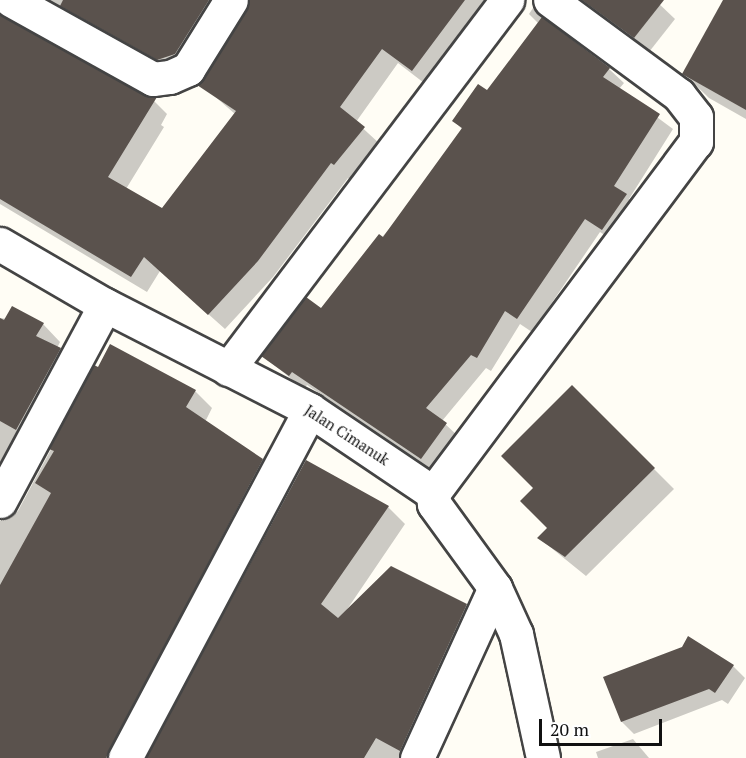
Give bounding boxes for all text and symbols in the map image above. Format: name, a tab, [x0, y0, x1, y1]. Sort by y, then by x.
street label: Jalan Cimanuk	[301, 401, 393, 469]
scale bar	[542, 707, 665, 745]
text: 20 m	[550, 717, 589, 741]

